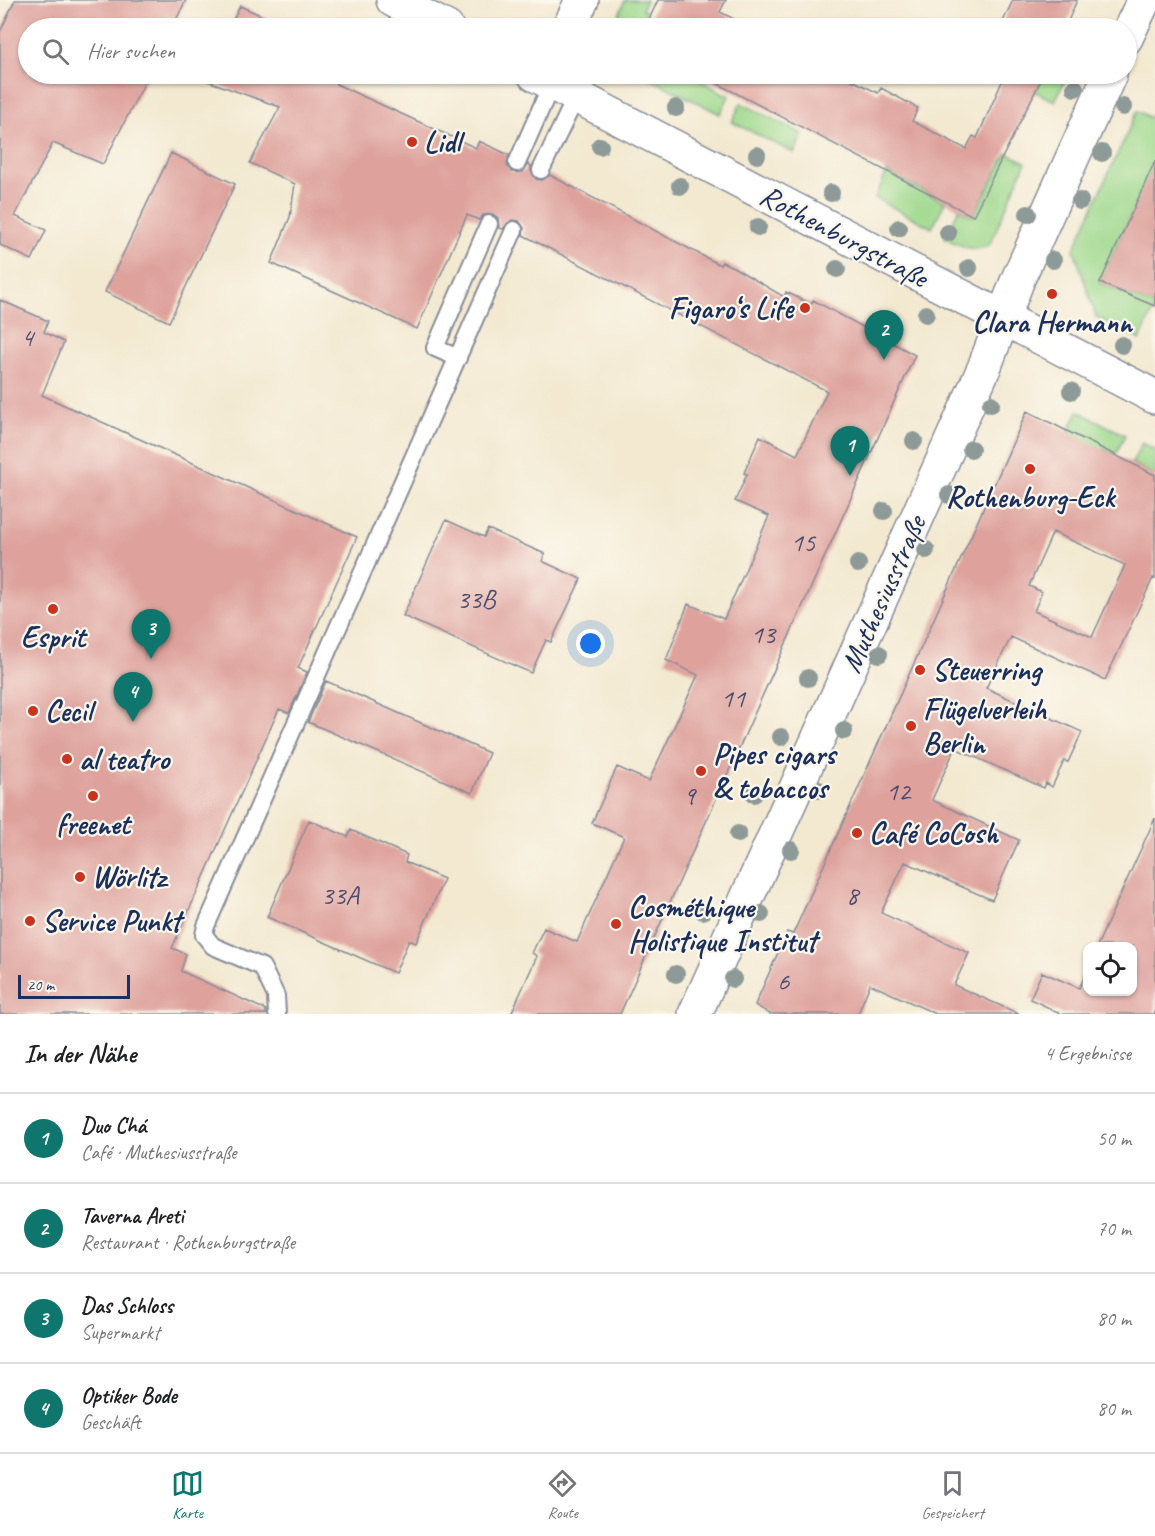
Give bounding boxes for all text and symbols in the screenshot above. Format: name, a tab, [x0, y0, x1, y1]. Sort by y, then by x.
search box	[18, 18, 1137, 84]
icon: search	[39, 35, 72, 68]
text: Hier suchen	[87, 37, 175, 65]
place label: Lidl	[424, 123, 466, 161]
marker: Lidl	[405, 135, 419, 149]
street label: Rothenburgstraße	[754, 176, 936, 297]
marker: Clara Hermann	[1045, 287, 1059, 301]
place label: Figaro‘s Life	[669, 289, 795, 327]
marker: Figaro‘s Life	[798, 301, 812, 315]
place label: Clara Hermann	[972, 303, 1134, 341]
pin: 2	[864, 310, 904, 360]
house number: 4	[21, 320, 36, 354]
pin: 1	[830, 426, 870, 476]
marker: Rothenburg-Eck	[1023, 462, 1037, 476]
place label: Rothenburg-Eck	[946, 478, 1117, 516]
street label: Muthesiusstraße	[832, 508, 935, 678]
house number: 15	[791, 525, 817, 559]
house number: 33B	[457, 582, 497, 616]
marker: Esprit	[46, 602, 60, 616]
pin: 3	[132, 610, 170, 659]
house number: 13	[751, 617, 777, 651]
place label: Esprit	[21, 618, 88, 656]
your location	[576, 629, 605, 658]
place label: Steuerring	[932, 651, 1044, 689]
marker: Steuerring	[913, 663, 927, 677]
pin: 4	[114, 672, 152, 722]
house number: 11	[721, 681, 747, 715]
place label: Flügelverleih Berlin	[923, 690, 1047, 762]
place label: Cecil	[45, 692, 97, 730]
marker: Cecil	[26, 704, 40, 718]
marker: Flügelverleih Berlin	[904, 719, 918, 733]
place label: Pipes cigars & tobaccos	[713, 735, 839, 807]
place label: al teatro	[79, 740, 171, 778]
marker: al teatro	[60, 752, 74, 766]
marker: Pipes cigars & tobaccos	[694, 764, 708, 778]
house number: 12	[886, 774, 912, 808]
house number: 9	[683, 778, 697, 812]
marker: freenet	[86, 789, 100, 803]
place label: freenet	[56, 805, 133, 843]
place label: Café CoCosh	[869, 814, 999, 852]
marker: Café CoCosh	[850, 826, 864, 840]
place label: Wörlitz	[92, 858, 169, 896]
marker: Wörlitz	[73, 870, 87, 884]
house number: 33A	[321, 878, 360, 912]
house number: 8	[846, 878, 861, 912]
place label: Cosméthique Holistique Institut	[628, 888, 821, 960]
place label: Service Punkt	[42, 902, 186, 940]
marker: Service Punkt	[23, 914, 37, 928]
marker: Cosméthique Holistique Institut	[609, 917, 623, 931]
map controls	[1083, 942, 1137, 996]
button: locate	[1083, 942, 1137, 996]
house number: 6	[777, 964, 790, 998]
scale bar	[18, 972, 130, 1000]
text: 20 m	[27, 975, 54, 995]
text: In der Nähe	[24, 1037, 136, 1070]
text: 4 Ergebnisse	[1044, 1041, 1131, 1066]
text: Duo Chá	[81, 1112, 146, 1140]
text: 1	[39, 1126, 48, 1151]
text: 50 m	[1097, 1126, 1131, 1151]
text: Café · Muthesiusstraße	[81, 1140, 237, 1165]
text: Taverna Areti	[81, 1202, 184, 1230]
text: 2	[39, 1216, 48, 1241]
text: 70 m	[1097, 1216, 1131, 1241]
text: Restaurant · Rothenburgstraße	[81, 1230, 295, 1255]
text: Das Schloss	[81, 1292, 173, 1320]
text: 3	[39, 1306, 48, 1331]
text: 80 m	[1097, 1306, 1131, 1331]
text: Supermarkt	[81, 1320, 160, 1345]
text: Optiker Bode	[81, 1382, 177, 1410]
text: 4	[39, 1396, 48, 1421]
text: 80 m	[1097, 1396, 1131, 1421]
text: Geschäft	[81, 1410, 141, 1435]
tab: Karte	[171, 1467, 204, 1523]
tab: Route	[546, 1467, 579, 1523]
tab: Gespeichert	[922, 1467, 984, 1523]

